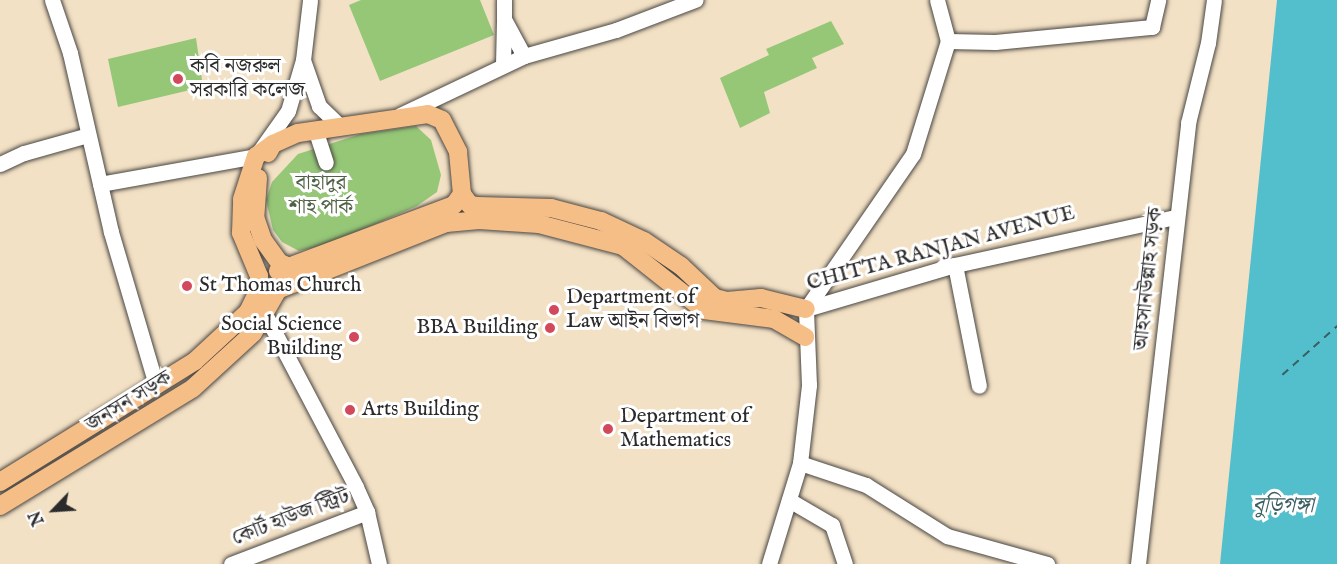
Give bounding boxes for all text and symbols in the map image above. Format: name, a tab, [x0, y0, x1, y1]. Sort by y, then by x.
place label: কবি নজরুল সরকারি কলেজ	[190, 54, 305, 104]
marker: কবি নজরুল সরকারি কলেজ	[171, 72, 185, 86]
park label: বাহাদুর শাহ পার্ক	[289, 171, 353, 221]
street label: CHITTA RANJAN AVENUE	[804, 201, 1078, 297]
street label: আহসানউল্লাহ সড়ক	[1129, 206, 1169, 352]
place label: St Thomas Church	[199, 273, 361, 299]
marker: St Thomas Church	[180, 279, 194, 293]
place label: Department of Law আইন বিভাগ	[566, 285, 699, 335]
marker: Department of Law আইন বিভাগ	[547, 303, 561, 317]
place label: Social Science Building	[221, 312, 342, 362]
place label: BBA Building	[416, 315, 538, 341]
marker: BBA Building	[543, 321, 557, 335]
marker: Social Science Building	[347, 330, 361, 344]
street label: জনসন সড়ক	[81, 366, 177, 438]
place label: Arts Building	[362, 397, 479, 423]
marker: Arts Building	[343, 403, 357, 417]
place label: Department of Mathematics	[620, 404, 749, 454]
marker: Department of Mathematics	[601, 422, 615, 436]
north arrow	[24, 480, 84, 540]
street label: কোর্ট হাউজ স্ট্রিট	[229, 484, 353, 552]
water label: বুড়িগঙ্গা	[1253, 494, 1313, 520]
text: N	[26, 507, 50, 528]

